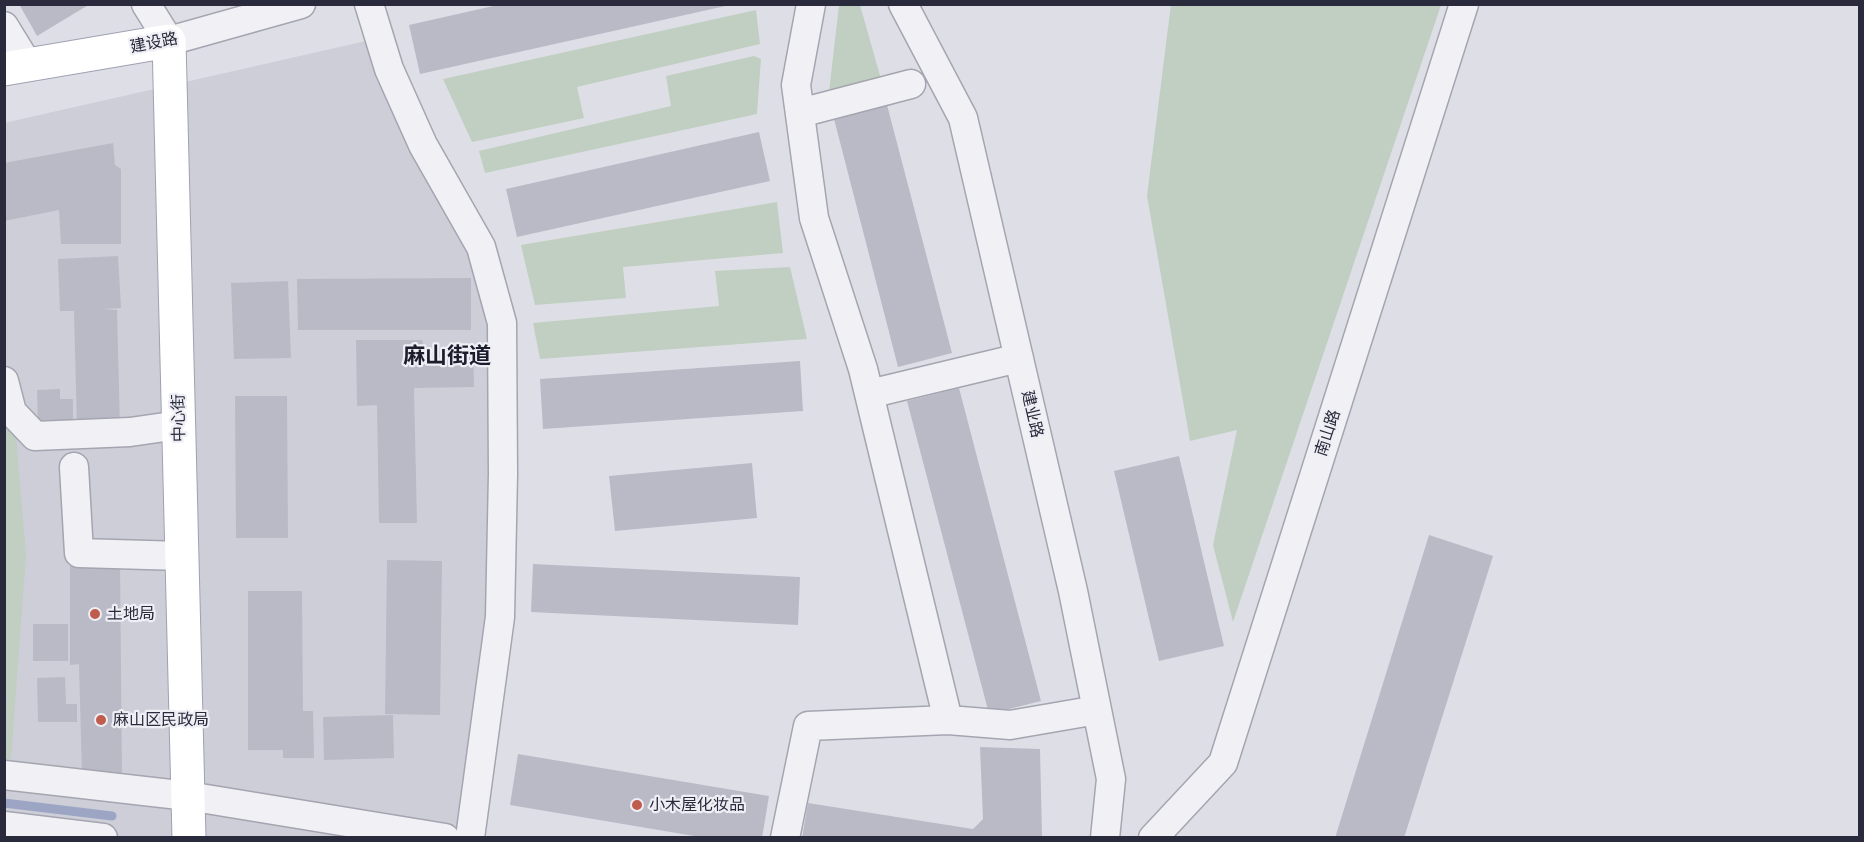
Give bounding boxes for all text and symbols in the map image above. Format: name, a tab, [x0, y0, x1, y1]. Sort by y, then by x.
street label: 建设路	[129, 29, 179, 57]
district label: 麻山街道	[403, 343, 491, 369]
street label: 建业路	[1017, 388, 1047, 440]
street label: 中心街	[169, 394, 189, 442]
street label: 南山路	[1311, 407, 1345, 459]
place label: 土地局	[107, 604, 155, 624]
marker: 土地局	[88, 607, 102, 621]
place label: 麻山区民政局	[113, 710, 209, 730]
marker: 麻山区民政局	[94, 713, 108, 727]
place label: 小木屋化妆品	[649, 795, 745, 815]
marker: 小木屋化妆品	[630, 798, 644, 812]

